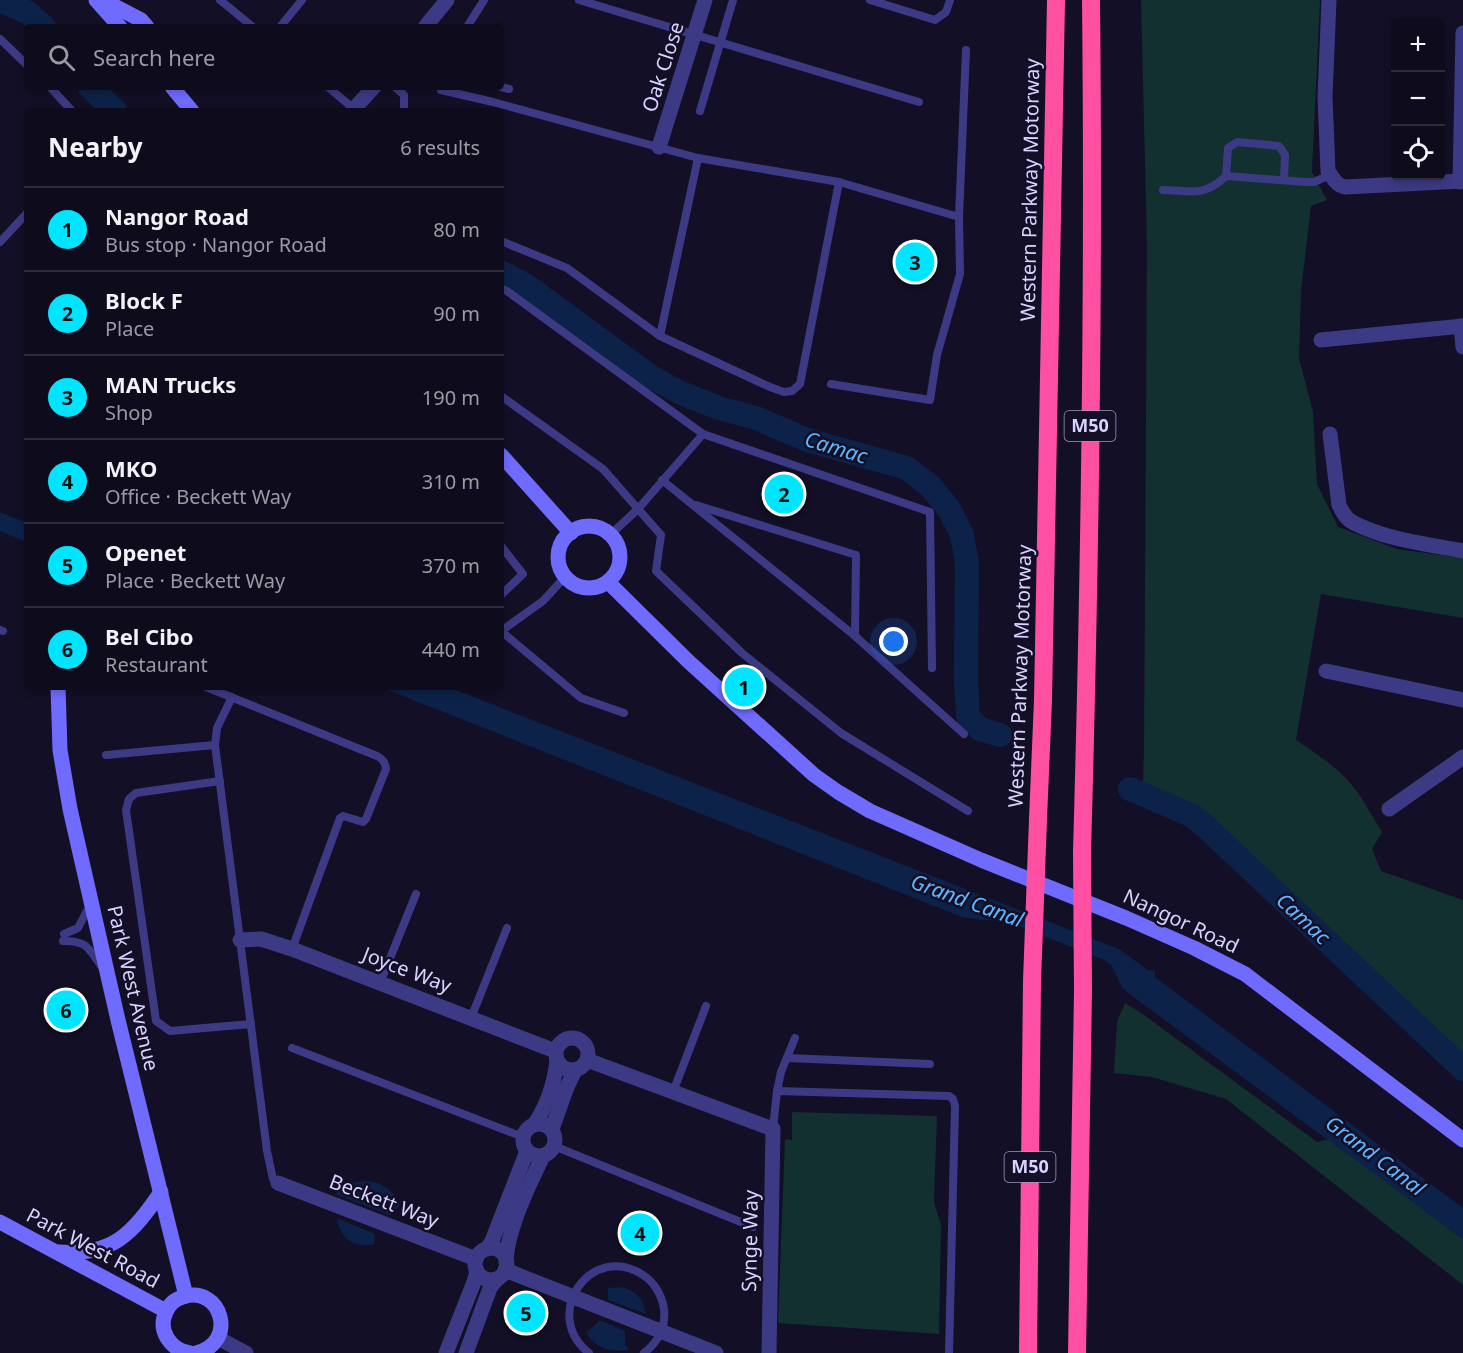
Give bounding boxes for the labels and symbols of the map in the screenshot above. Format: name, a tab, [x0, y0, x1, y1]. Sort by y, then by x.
street label: Oak Close	[635, 18, 690, 115]
street label: Western Parkway Motorway	[1014, 58, 1045, 322]
pin: 3	[896, 240, 934, 284]
road number: M50	[1064, 411, 1116, 441]
water label: Camac	[802, 424, 871, 470]
pin: 2	[764, 472, 804, 516]
street label: Western Parkway Motorway	[1001, 543, 1038, 808]
your location	[879, 627, 908, 656]
pin: 1	[724, 664, 764, 710]
water label: Grand Canal	[907, 867, 1028, 934]
street label: Nangor Road	[1119, 882, 1243, 959]
water label: Camac	[1271, 886, 1337, 951]
street label: Park West Avenue	[101, 902, 166, 1073]
street label: Joyce Way	[357, 940, 456, 999]
pin: 6	[46, 988, 86, 1032]
water label: Grand Canal	[1320, 1109, 1431, 1202]
road number: M50	[1004, 1152, 1056, 1182]
street label: Beckett Way	[326, 1167, 443, 1234]
street label: Synge Way	[735, 1189, 764, 1292]
street label: Park West Road	[22, 1201, 164, 1294]
pin: 4	[620, 1210, 660, 1256]
pin: 5	[506, 1290, 546, 1336]

